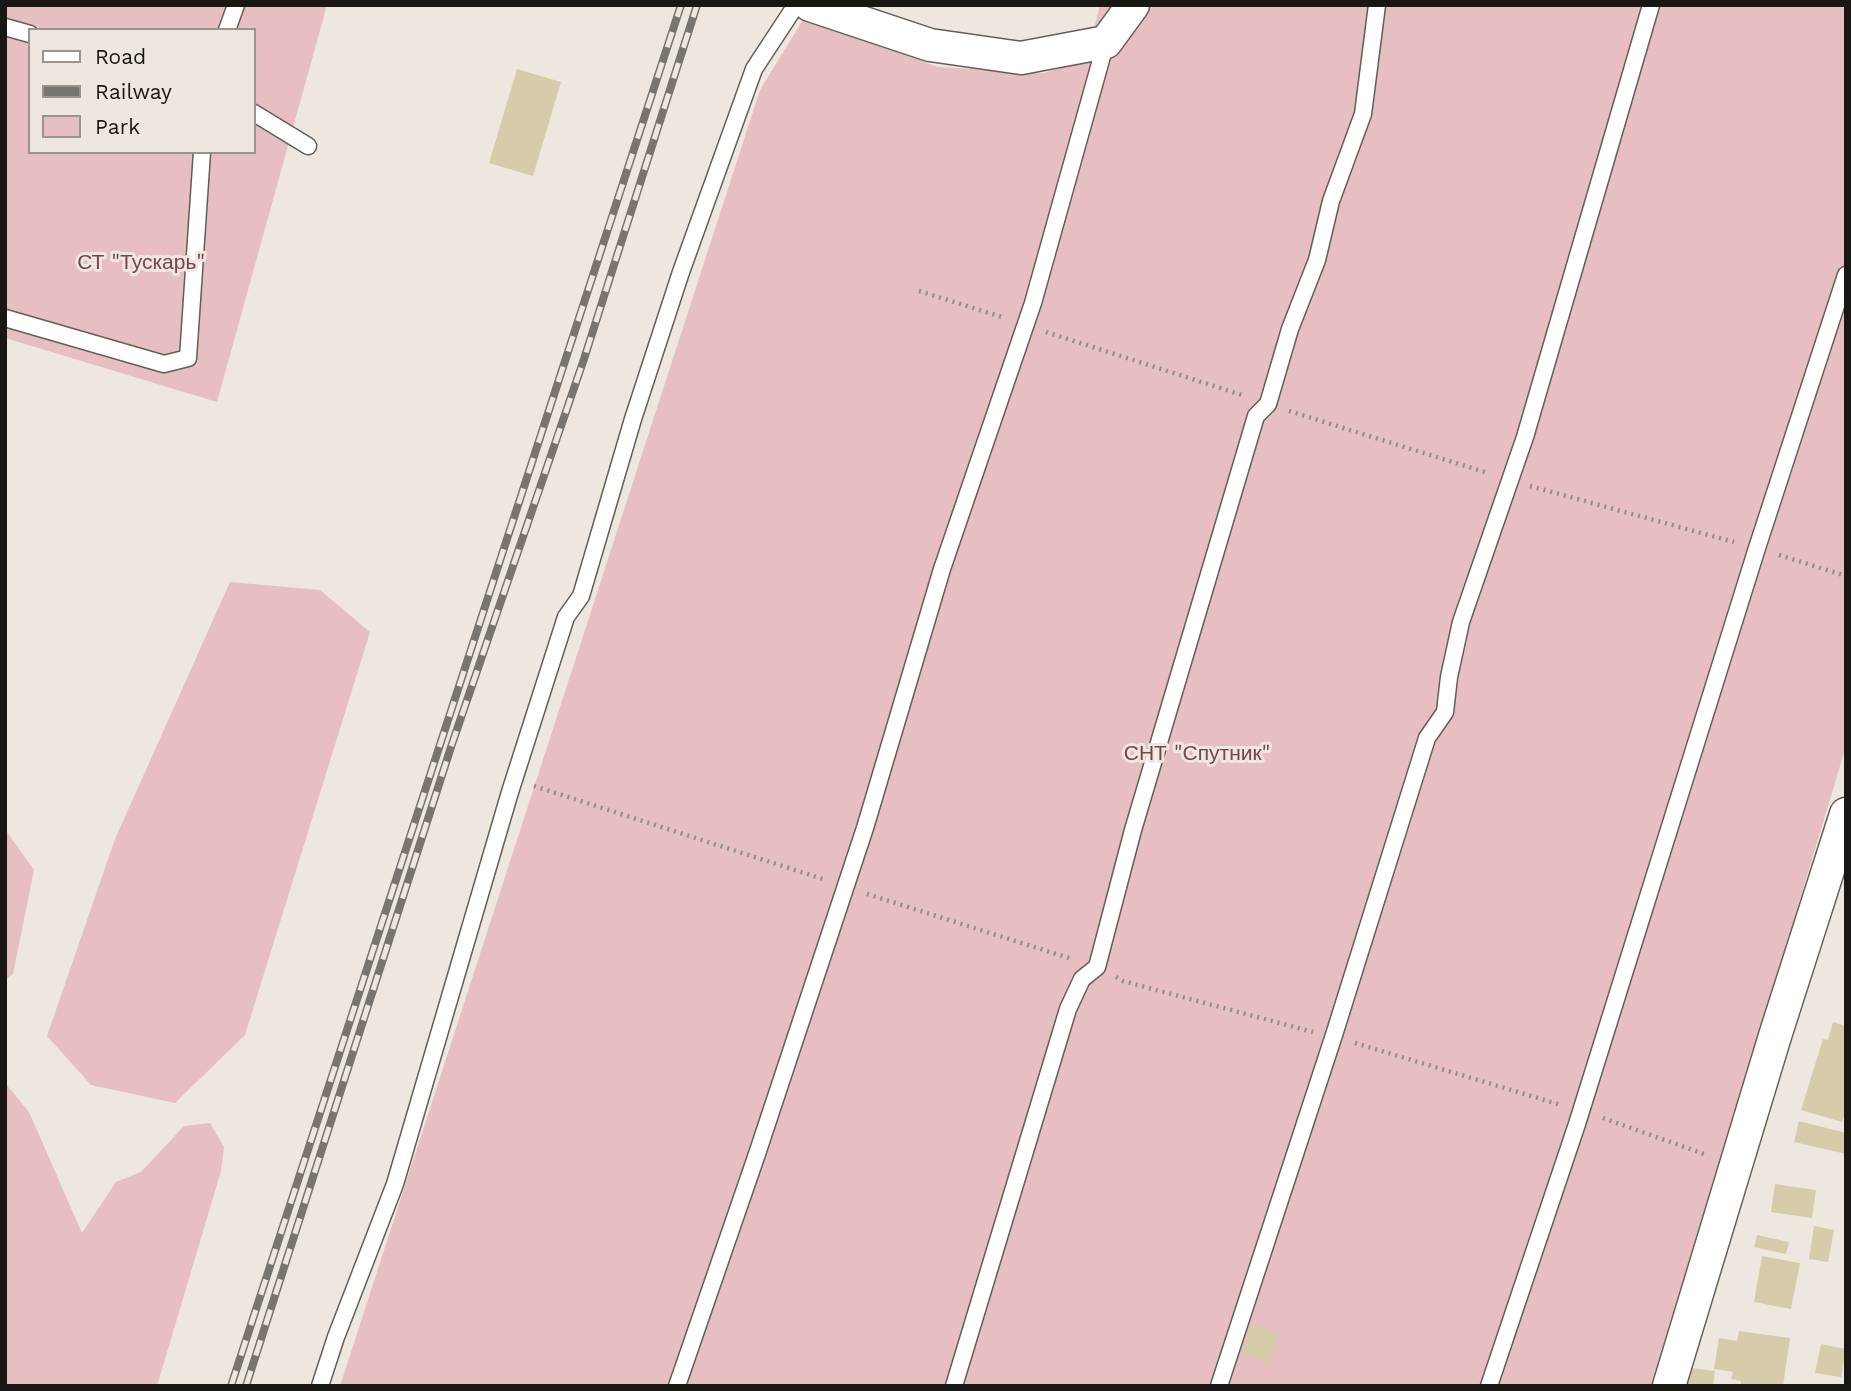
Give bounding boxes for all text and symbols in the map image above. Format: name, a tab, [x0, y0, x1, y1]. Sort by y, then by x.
legend	[28, 28, 256, 154]
text: Road	[95, 44, 146, 69]
text: Railway	[95, 79, 172, 104]
text: Park	[95, 114, 140, 139]
park label: СТ "Тускарь"	[77, 250, 205, 276]
park label: СНТ "Спутник"	[1124, 741, 1270, 767]

